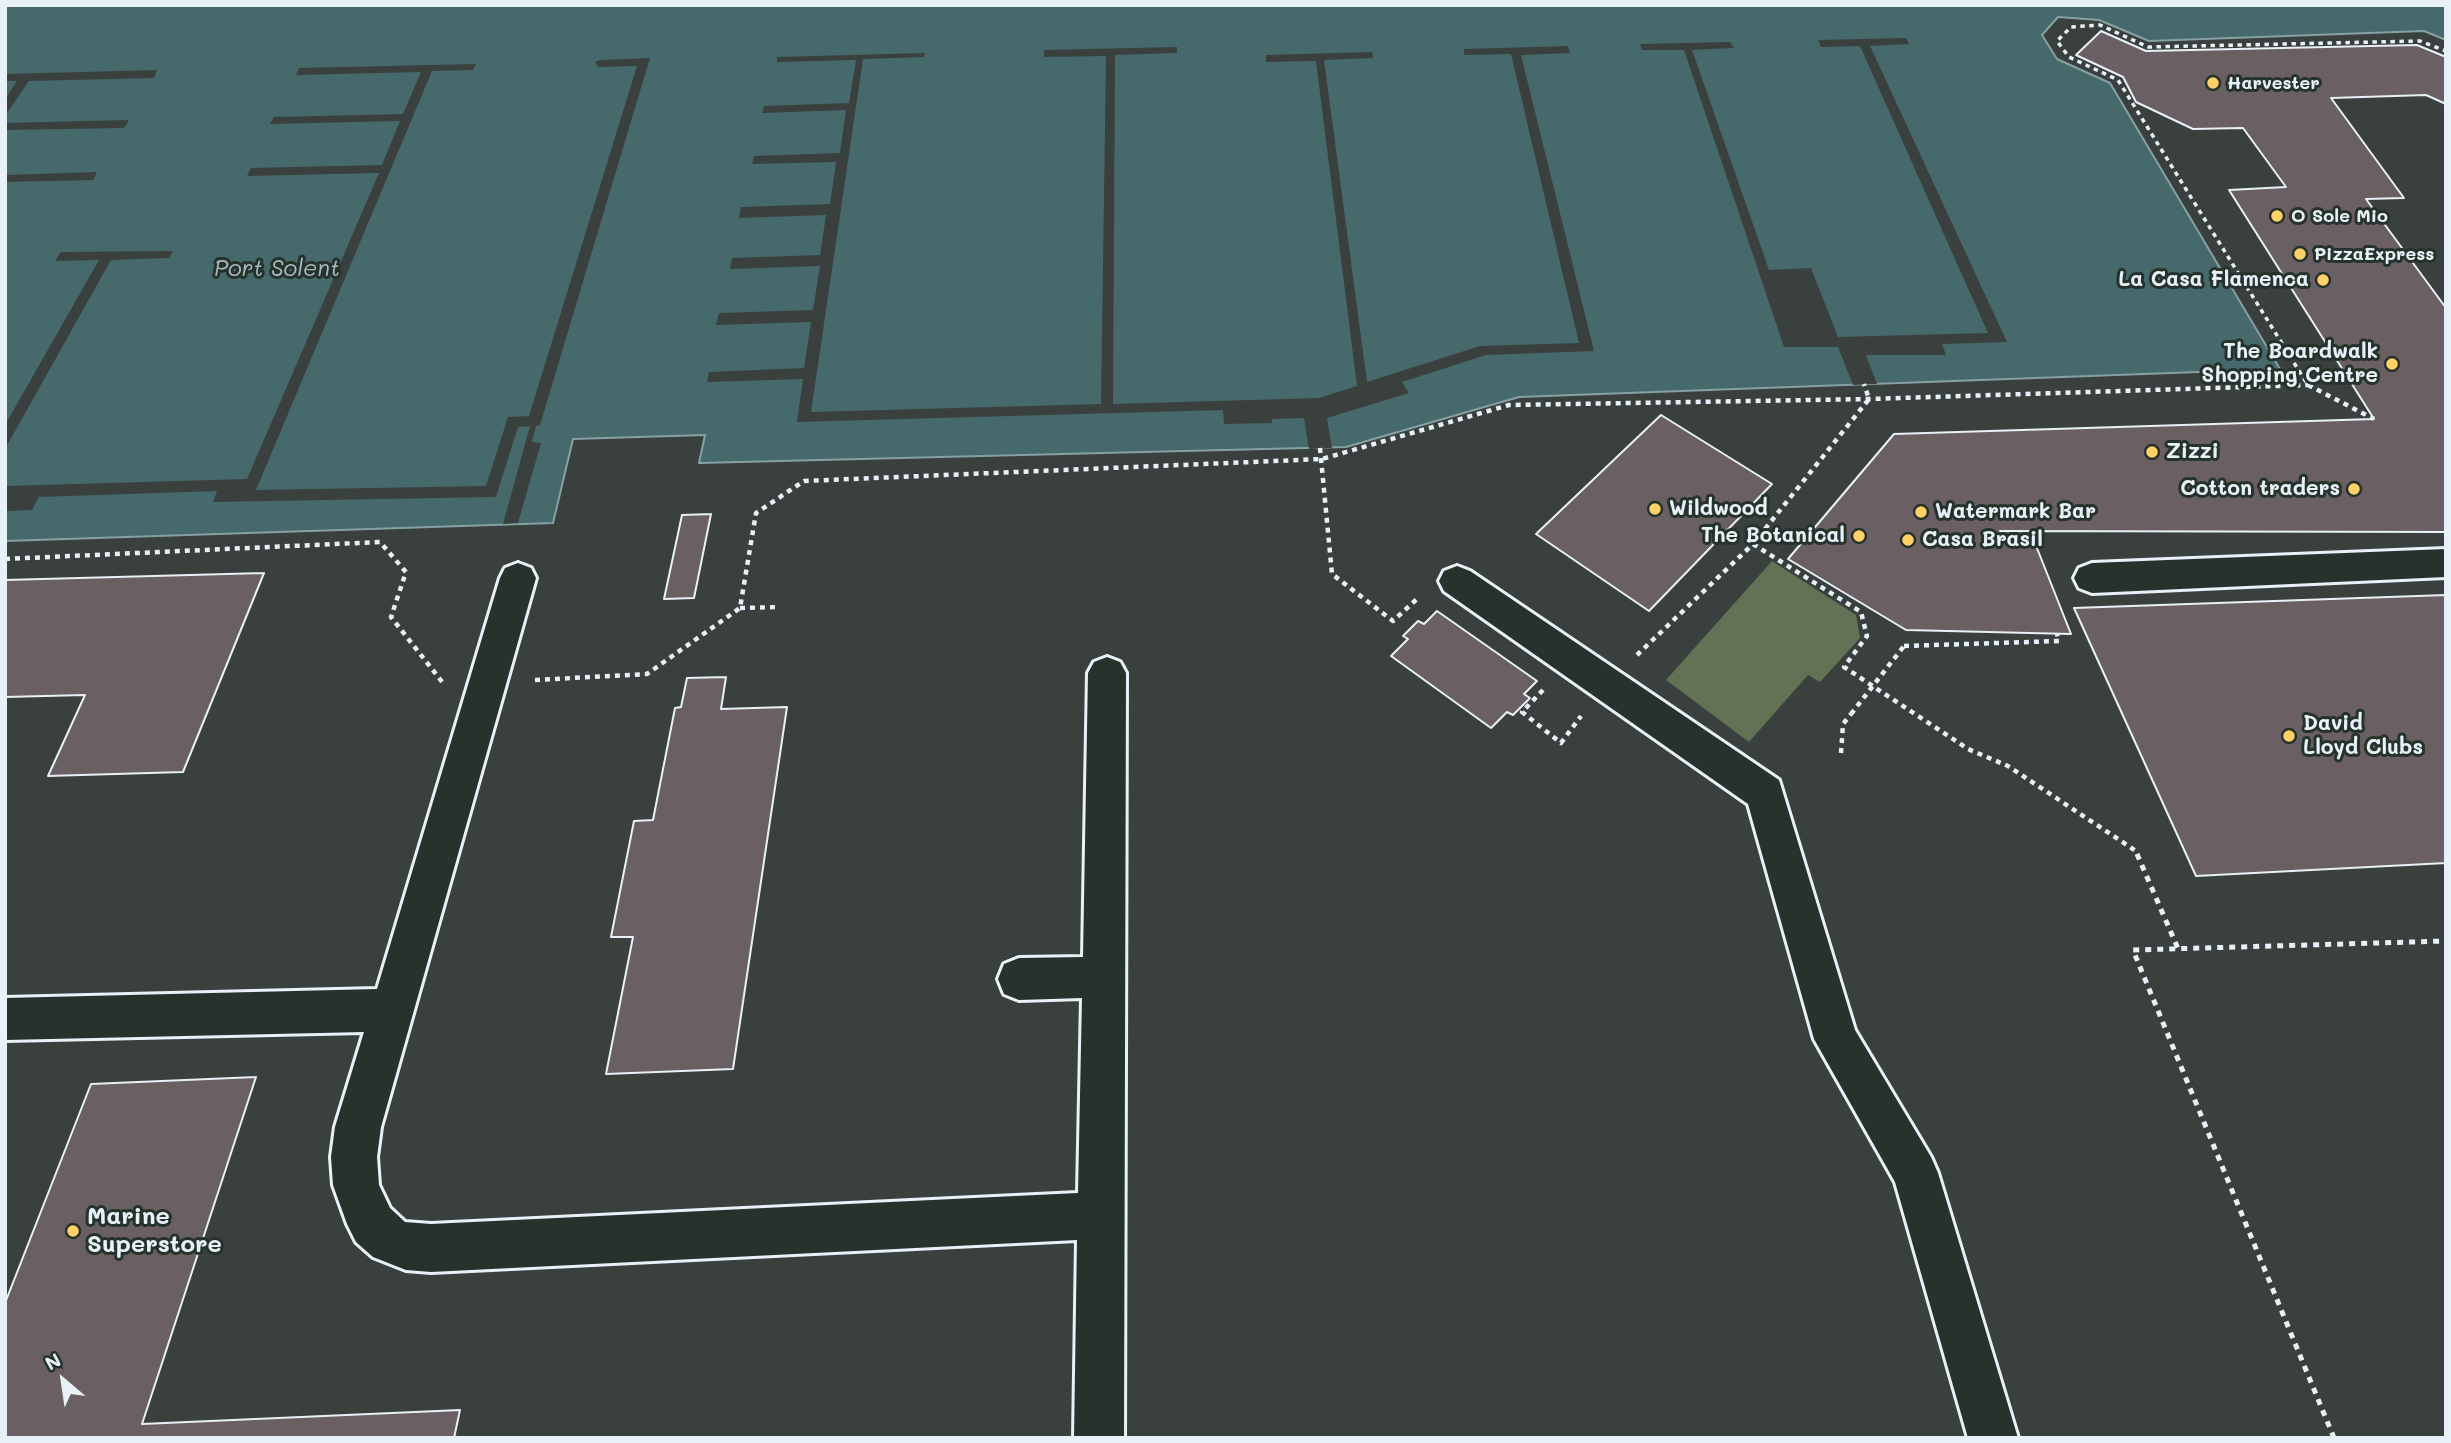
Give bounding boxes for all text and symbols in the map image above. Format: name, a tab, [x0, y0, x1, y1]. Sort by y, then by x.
place label: Harvester	[2227, 72, 2320, 94]
marker: Harvester	[2205, 75, 2221, 91]
place label: O Sole Mio	[2291, 205, 2388, 227]
marker: O Sole Mio	[2269, 208, 2285, 224]
place label: PizzaExpress	[2314, 243, 2434, 265]
marker: PizzaExpress	[2292, 246, 2308, 262]
water label: Port Solent	[214, 255, 340, 283]
place label: La Casa Flamenca	[2118, 267, 2309, 293]
marker: La Casa Flamenca	[2315, 272, 2331, 288]
place label: The Boardwalk Shopping Centre	[2201, 339, 2378, 389]
marker: The Boardwalk Shopping Centre	[2384, 356, 2400, 372]
place label: Zizzi	[2166, 439, 2219, 465]
marker: Zizzi	[2144, 444, 2160, 460]
place label: Cotton traders	[2180, 476, 2340, 502]
marker: Cotton traders	[2346, 481, 2362, 497]
place label: Wildwood	[1669, 496, 1768, 522]
place label: Watermark Bar	[1935, 499, 2096, 525]
marker: Wildwood	[1647, 501, 1663, 517]
marker: Watermark Bar	[1913, 504, 1929, 520]
place label: The Botanical	[1701, 523, 1845, 549]
place label: Casa Brasil	[1922, 527, 2043, 553]
marker: The Botanical	[1851, 528, 1867, 544]
marker: Casa Brasil	[1900, 532, 1916, 548]
place label: David Lloyd Clubs	[2303, 711, 2423, 761]
marker: David Lloyd Clubs	[2281, 728, 2297, 744]
place label: Marine Superstore	[87, 1203, 222, 1259]
marker: Marine Superstore	[65, 1223, 81, 1239]
north arrow	[28, 1345, 98, 1415]
text: N	[40, 1347, 65, 1376]

